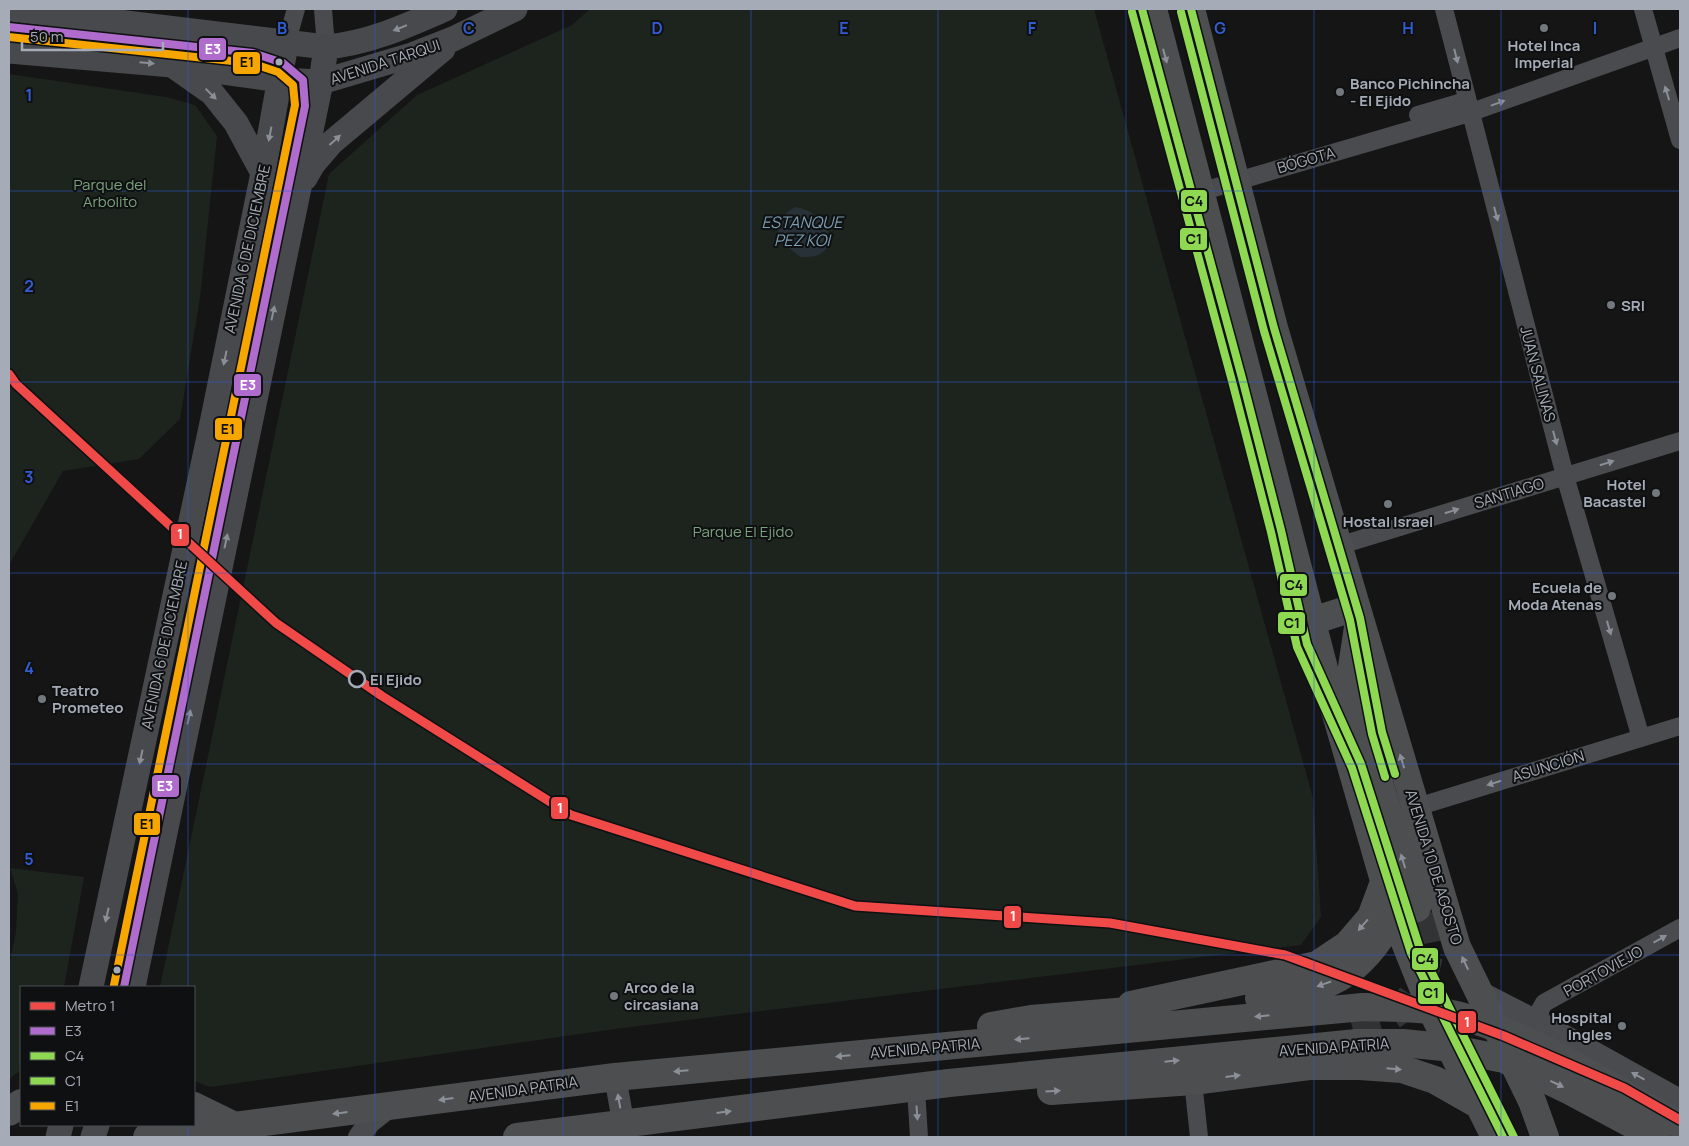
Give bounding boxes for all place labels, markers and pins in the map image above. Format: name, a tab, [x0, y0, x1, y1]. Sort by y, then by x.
marker: Hotel Inca Imperial	[1538, 22, 1550, 34]
place label: Hotel Inca Imperial	[1507, 35, 1581, 73]
unlabelled marker	[274, 57, 284, 67]
place label: Banco Pichincha - El Ejido	[1350, 73, 1470, 111]
marker: Banco Pichincha - El Ejido	[1334, 86, 1346, 98]
place label: SRI	[1621, 295, 1645, 316]
marker: SRI	[1605, 299, 1617, 311]
place label: Hotel Bacastel	[1583, 474, 1646, 512]
marker: Hotel Bacastel	[1650, 487, 1662, 499]
marker: Hostal Israel	[1382, 498, 1394, 510]
place label: Hostal Israel	[1343, 511, 1433, 532]
place label: Ecuela de Moda Atenas	[1508, 577, 1602, 615]
marker: Ecuela de Moda Atenas	[1606, 590, 1618, 602]
place label: El Ejido	[370, 669, 422, 690]
marker: El Ejido	[348, 670, 366, 688]
place label: Teatro Prometeo	[52, 680, 123, 718]
marker: Teatro Prometeo	[36, 693, 48, 705]
unlabelled marker	[112, 965, 122, 975]
place label: Arco de la circasiana	[624, 977, 699, 1015]
marker: Arco de la circasiana	[608, 990, 620, 1002]
place label: Hospital Ingles	[1551, 1007, 1612, 1045]
marker: Hospital Ingles	[1616, 1020, 1628, 1032]

